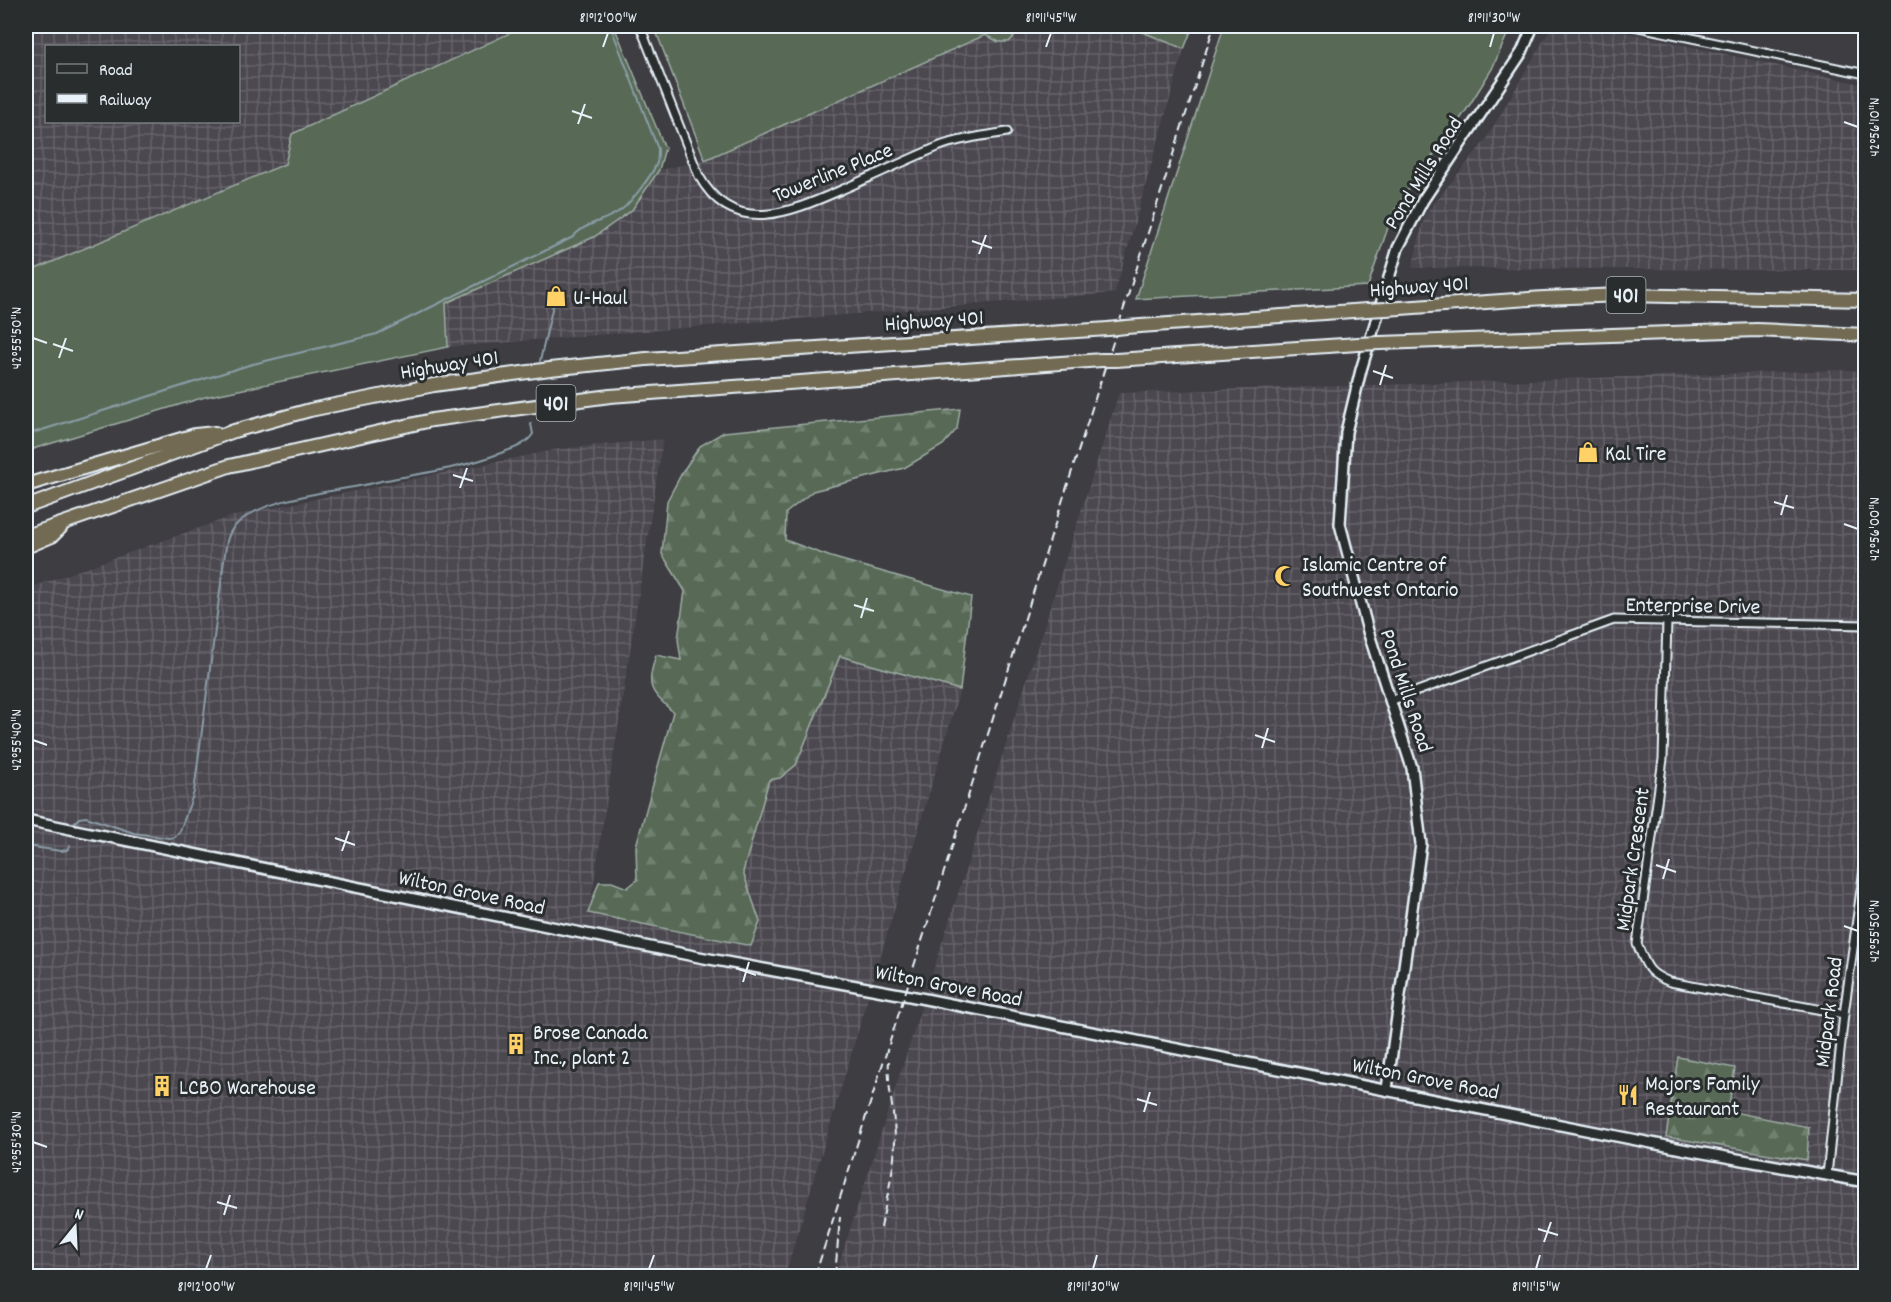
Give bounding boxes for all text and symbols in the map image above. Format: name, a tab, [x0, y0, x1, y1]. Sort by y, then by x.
text: 81°12'00"W	[579, 8, 637, 30]
text: 81°11'45"W	[1026, 8, 1077, 30]
text: 81°11'30"W	[1468, 8, 1521, 30]
legend	[45, 45, 240, 123]
text: Road	[99, 59, 133, 84]
text: Railway	[99, 89, 152, 114]
text: 42°56'10"N	[1865, 97, 1887, 157]
street label: Pond Mills Road	[1378, 111, 1472, 236]
street label: Towerline Place	[769, 136, 898, 212]
street label: Highway 401	[1369, 270, 1470, 307]
road number: 401	[1606, 277, 1646, 313]
shop icon: U-Haul	[544, 284, 568, 308]
place label: U-Haul	[573, 284, 627, 315]
street label: Highway 401	[884, 304, 985, 341]
text: 42°55'50"N	[7, 307, 29, 369]
street label: Highway 401	[398, 343, 501, 390]
road number: 401	[536, 385, 576, 421]
shop icon: Kal Tire	[1576, 440, 1600, 464]
place label: Kal Tire	[1605, 440, 1666, 471]
text: 42°56'00"N	[1865, 497, 1887, 561]
place label: Islamic Centre of Southwest Ontario	[1302, 551, 1459, 607]
mosque icon: Islamic Centre of Southwest Ontario	[1273, 564, 1297, 588]
street label: Enterprise Drive	[1625, 591, 1761, 624]
street label: Pond Mills Road	[1370, 625, 1439, 757]
text: 42°55'40"N	[7, 709, 29, 771]
street label: Midpark Crescent	[1609, 786, 1660, 933]
street label: Wilton Grove Road	[395, 864, 547, 925]
text: 42°55'50"N	[1865, 900, 1887, 962]
street label: Midpark Road	[1808, 955, 1853, 1069]
street label: Wilton Grove Road	[872, 958, 1024, 1017]
place label: Brose Canada Inc., plant 2	[533, 1019, 648, 1075]
building icon: Brose Canada Inc., plant 2	[504, 1032, 528, 1056]
street label: Wilton Grove Road	[1349, 1051, 1501, 1110]
place label: Majors Family Restaurant	[1645, 1070, 1761, 1126]
building icon: LCBO Warehouse	[150, 1074, 174, 1098]
place label: LCBO Warehouse	[179, 1074, 316, 1105]
restaurant icon: Majors Family Restaurant	[1616, 1083, 1640, 1107]
text: 42°55'30"N	[7, 1111, 29, 1173]
north arrow	[45, 1197, 105, 1257]
text: N	[72, 1203, 86, 1227]
text: 81°12'00"W	[177, 1277, 235, 1299]
text: 81°11'45"W	[624, 1277, 675, 1299]
text: 81°11'30"W	[1067, 1277, 1120, 1299]
text: 81°11'15"W	[1512, 1277, 1560, 1299]

